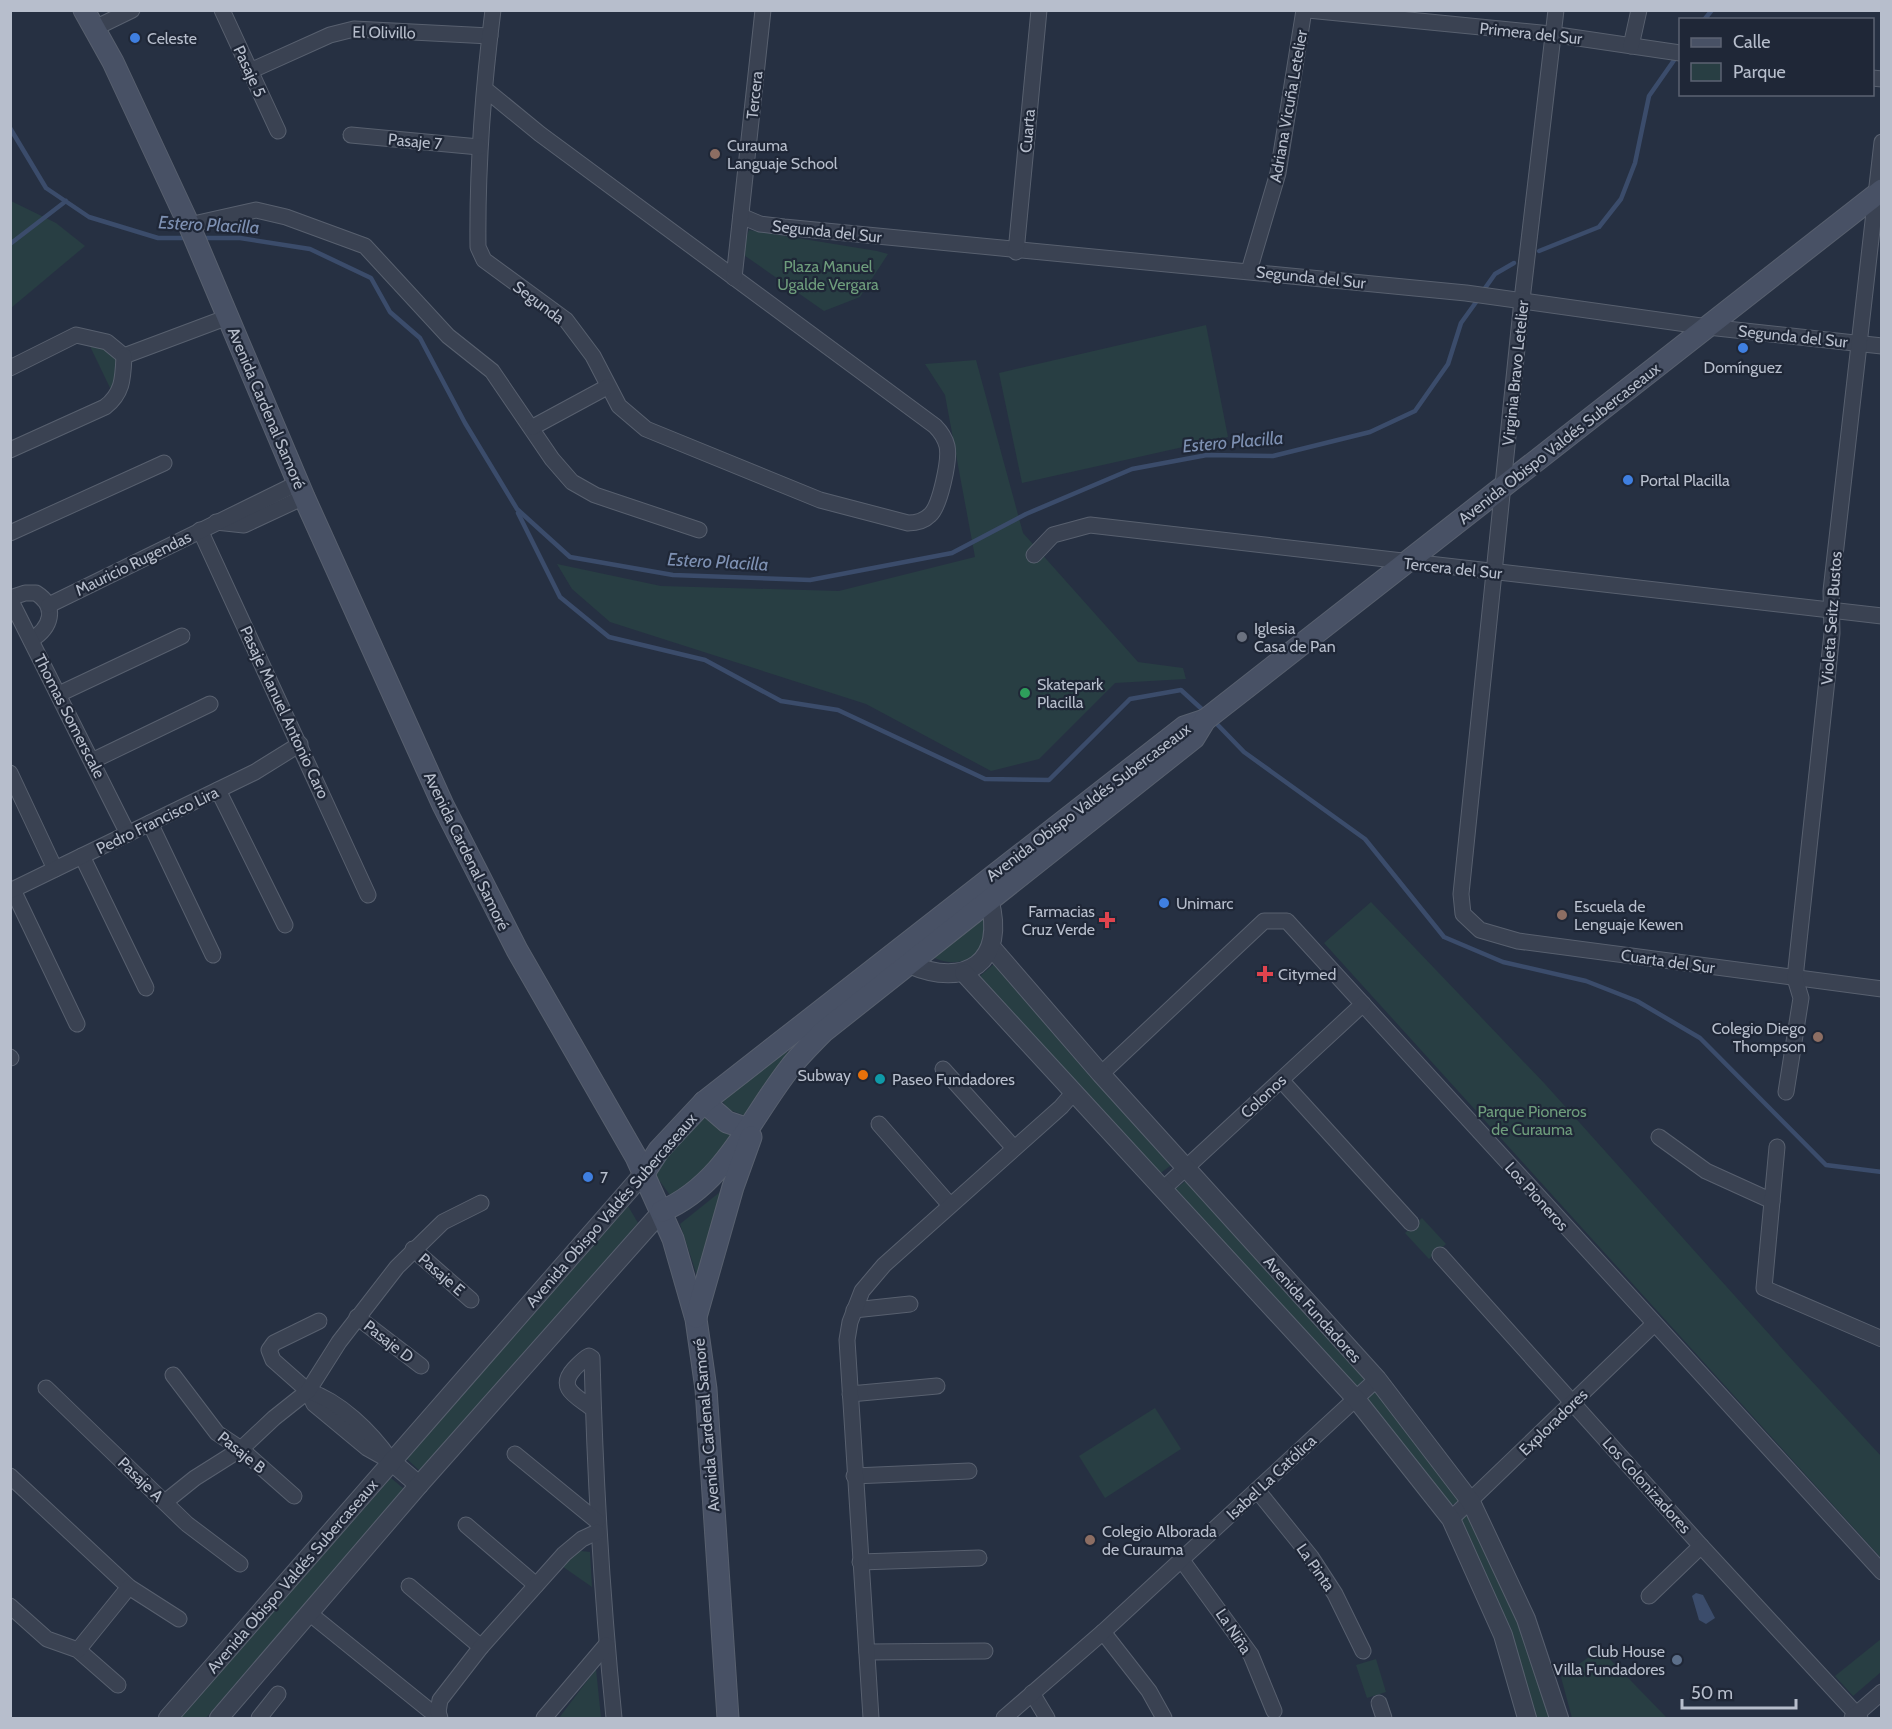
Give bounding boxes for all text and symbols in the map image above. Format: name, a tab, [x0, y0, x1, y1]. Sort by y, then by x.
legend	[1679, 18, 1874, 96]
street label: Primera del Sur	[1479, 19, 1584, 48]
street label: El Olivillo	[352, 22, 416, 43]
street label: Adriana Vicuña Letelier	[1266, 27, 1311, 184]
place label: Celeste	[147, 29, 197, 48]
marker: Celeste	[128, 31, 142, 45]
text: Calle	[1733, 31, 1770, 53]
street label: Pasaje 5	[229, 42, 270, 100]
text: Parque	[1733, 61, 1786, 83]
street label: Tercera	[743, 70, 767, 120]
street label: Cuarta	[1016, 108, 1039, 154]
street label: Pasaje 7	[387, 130, 443, 153]
place label: Curauma Languaje School	[727, 136, 838, 173]
marker: Curauma Languaje School	[708, 147, 722, 161]
water label: Estero Placilla	[158, 211, 260, 239]
street label: Segunda del Sur	[771, 216, 884, 247]
park label: Plaza Manuel Ugalde Vergara	[777, 257, 879, 294]
street label: Segunda del Sur	[1255, 262, 1368, 293]
street label: Segunda	[509, 277, 568, 328]
street label: Virginia Bravo Letelier	[1498, 299, 1533, 447]
street label: Segunda del Sur	[1737, 321, 1850, 352]
street label: Avenida Cardenal Samoré	[224, 324, 309, 492]
marker: Domínguez	[1736, 341, 1750, 355]
street label: Avenida Obispo Valdés Subercaseaux	[1455, 358, 1664, 528]
place label: Domínguez	[1704, 358, 1783, 377]
water label: Estero Placilla	[1182, 427, 1284, 457]
place label: Portal Placilla	[1640, 471, 1730, 490]
marker: Portal Placilla	[1621, 473, 1635, 487]
street label: Mauricio Rugendas	[72, 527, 195, 600]
water label: Estero Placilla	[667, 548, 769, 576]
street label: Violeta Seitz Bustos	[1817, 550, 1846, 685]
street label: Tercera del Sur	[1403, 554, 1504, 583]
place label: Iglesia Casa de Pan	[1254, 619, 1336, 656]
street label: Pasaje Manuel Antonio Caro	[236, 623, 333, 802]
marker: Iglesia Casa de Pan	[1235, 630, 1249, 644]
street label: Thomas Somerscale	[30, 651, 109, 781]
place label: Skatepark Placilla	[1037, 675, 1104, 712]
marker: Skatepark Placilla	[1018, 686, 1032, 700]
street label: Avenida Obispo Valdés Subercaseaux	[982, 719, 1195, 885]
street label: Avenida Cardenal Samoré	[420, 769, 513, 934]
street label: Pedro Francisco Lira	[93, 783, 222, 858]
place label: Unimarc	[1176, 894, 1234, 913]
marker: Unimarc	[1157, 896, 1171, 910]
place label: Escuela de Lenguaje Kewen	[1574, 897, 1684, 934]
place label: Farmacias Cruz Verde	[1022, 902, 1095, 939]
marker: Escuela de Lenguaje Kewen	[1555, 908, 1569, 922]
marker: Farmacias Cruz Verde	[1100, 913, 1114, 927]
street label: Cuarta del Sur	[1620, 946, 1717, 978]
marker: Citymed	[1256, 965, 1274, 983]
place label: Citymed	[1278, 965, 1336, 984]
place label: Colegio Diego Thompson	[1712, 1019, 1806, 1056]
marker: Colegio Diego Thompson	[1811, 1030, 1825, 1044]
place label: Subway	[798, 1066, 851, 1085]
marker: Subway	[856, 1068, 870, 1082]
place label: Paseo Fundadores	[892, 1070, 1015, 1089]
street label: Colonos	[1237, 1070, 1290, 1122]
marker: Paseo Fundadores	[873, 1072, 887, 1086]
park label: Parque Pioneros de Curauma	[1477, 1102, 1587, 1139]
street label: Avenida Obispo Valdés Subercaseaux	[522, 1109, 701, 1311]
street label: Los Pioneros	[1501, 1158, 1573, 1235]
place label: 7	[600, 1168, 608, 1187]
marker: 7	[581, 1170, 595, 1184]
street label: Pasaje E	[415, 1249, 469, 1300]
street label: Avenida Fundadores	[1260, 1252, 1366, 1367]
street label: Pasaje D	[360, 1316, 417, 1367]
street label: Avenida Cardenal Samoré	[689, 1337, 724, 1512]
street label: Exploradores	[1515, 1385, 1592, 1460]
street label: Pasaje B	[214, 1427, 270, 1478]
street label: Isabel La Católica	[1223, 1431, 1320, 1524]
street label: Los Colonizadores	[1599, 1433, 1695, 1538]
street label: Pasaje A	[114, 1453, 167, 1506]
street label: Avenida Obispo Valdés Subercaseaux	[203, 1475, 382, 1677]
place label: Colegio Alborada de Curauma	[1102, 1522, 1217, 1559]
marker: Colegio Alborada de Curauma	[1083, 1533, 1097, 1547]
street label: La Pinta	[1292, 1540, 1339, 1595]
street label: La Niña	[1212, 1605, 1256, 1658]
place label: Club House Villa Fundadores	[1553, 1642, 1665, 1679]
marker: Club House Villa Fundadores	[1670, 1653, 1684, 1667]
scale bar	[1682, 1672, 1796, 1710]
text: 50 m	[1691, 1682, 1733, 1704]

